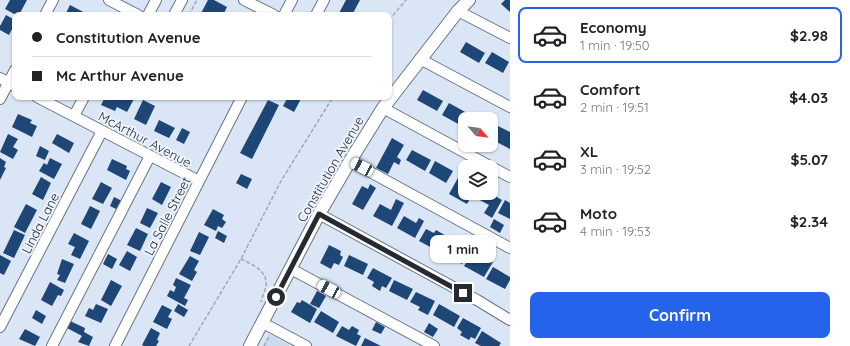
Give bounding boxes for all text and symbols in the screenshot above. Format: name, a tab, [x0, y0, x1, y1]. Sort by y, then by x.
icon: car	[532, 17, 568, 53]
text: Economy	[580, 18, 647, 37]
text: $2.98	[790, 26, 828, 45]
text: Constitution Avenue	[56, 28, 201, 47]
text: 1 min · 19:50	[580, 37, 649, 53]
text: Mc Arthur Avenue	[56, 66, 184, 85]
icon: car	[532, 79, 568, 115]
text: Comfort	[580, 80, 641, 99]
text: $4.03	[789, 88, 828, 107]
text: 2 min · 19:51	[580, 99, 649, 115]
street label: McArthur Avenue	[96, 108, 194, 170]
north arrow	[458, 112, 498, 152]
map controls	[458, 112, 498, 200]
street label: Constitution Avenue	[293, 113, 367, 225]
icon: car	[532, 141, 568, 177]
text: XL	[580, 142, 598, 161]
text: $5.07	[790, 150, 828, 169]
car	[349, 156, 375, 178]
button: layers	[458, 160, 498, 200]
text: 3 min · 19:52	[580, 161, 651, 177]
street label: La Salle Street	[140, 174, 194, 258]
street label: Linda Lane	[18, 190, 62, 256]
icon: car	[532, 203, 568, 239]
text: Moto	[580, 204, 617, 223]
text: $2.34	[790, 212, 828, 231]
text: 4 min · 19:53	[580, 223, 651, 239]
callout: 1 min	[430, 235, 496, 263]
text: 1 min	[447, 241, 479, 257]
car	[316, 278, 342, 300]
route end	[454, 284, 472, 302]
route start	[267, 288, 285, 306]
button: Confirm	[530, 292, 830, 338]

